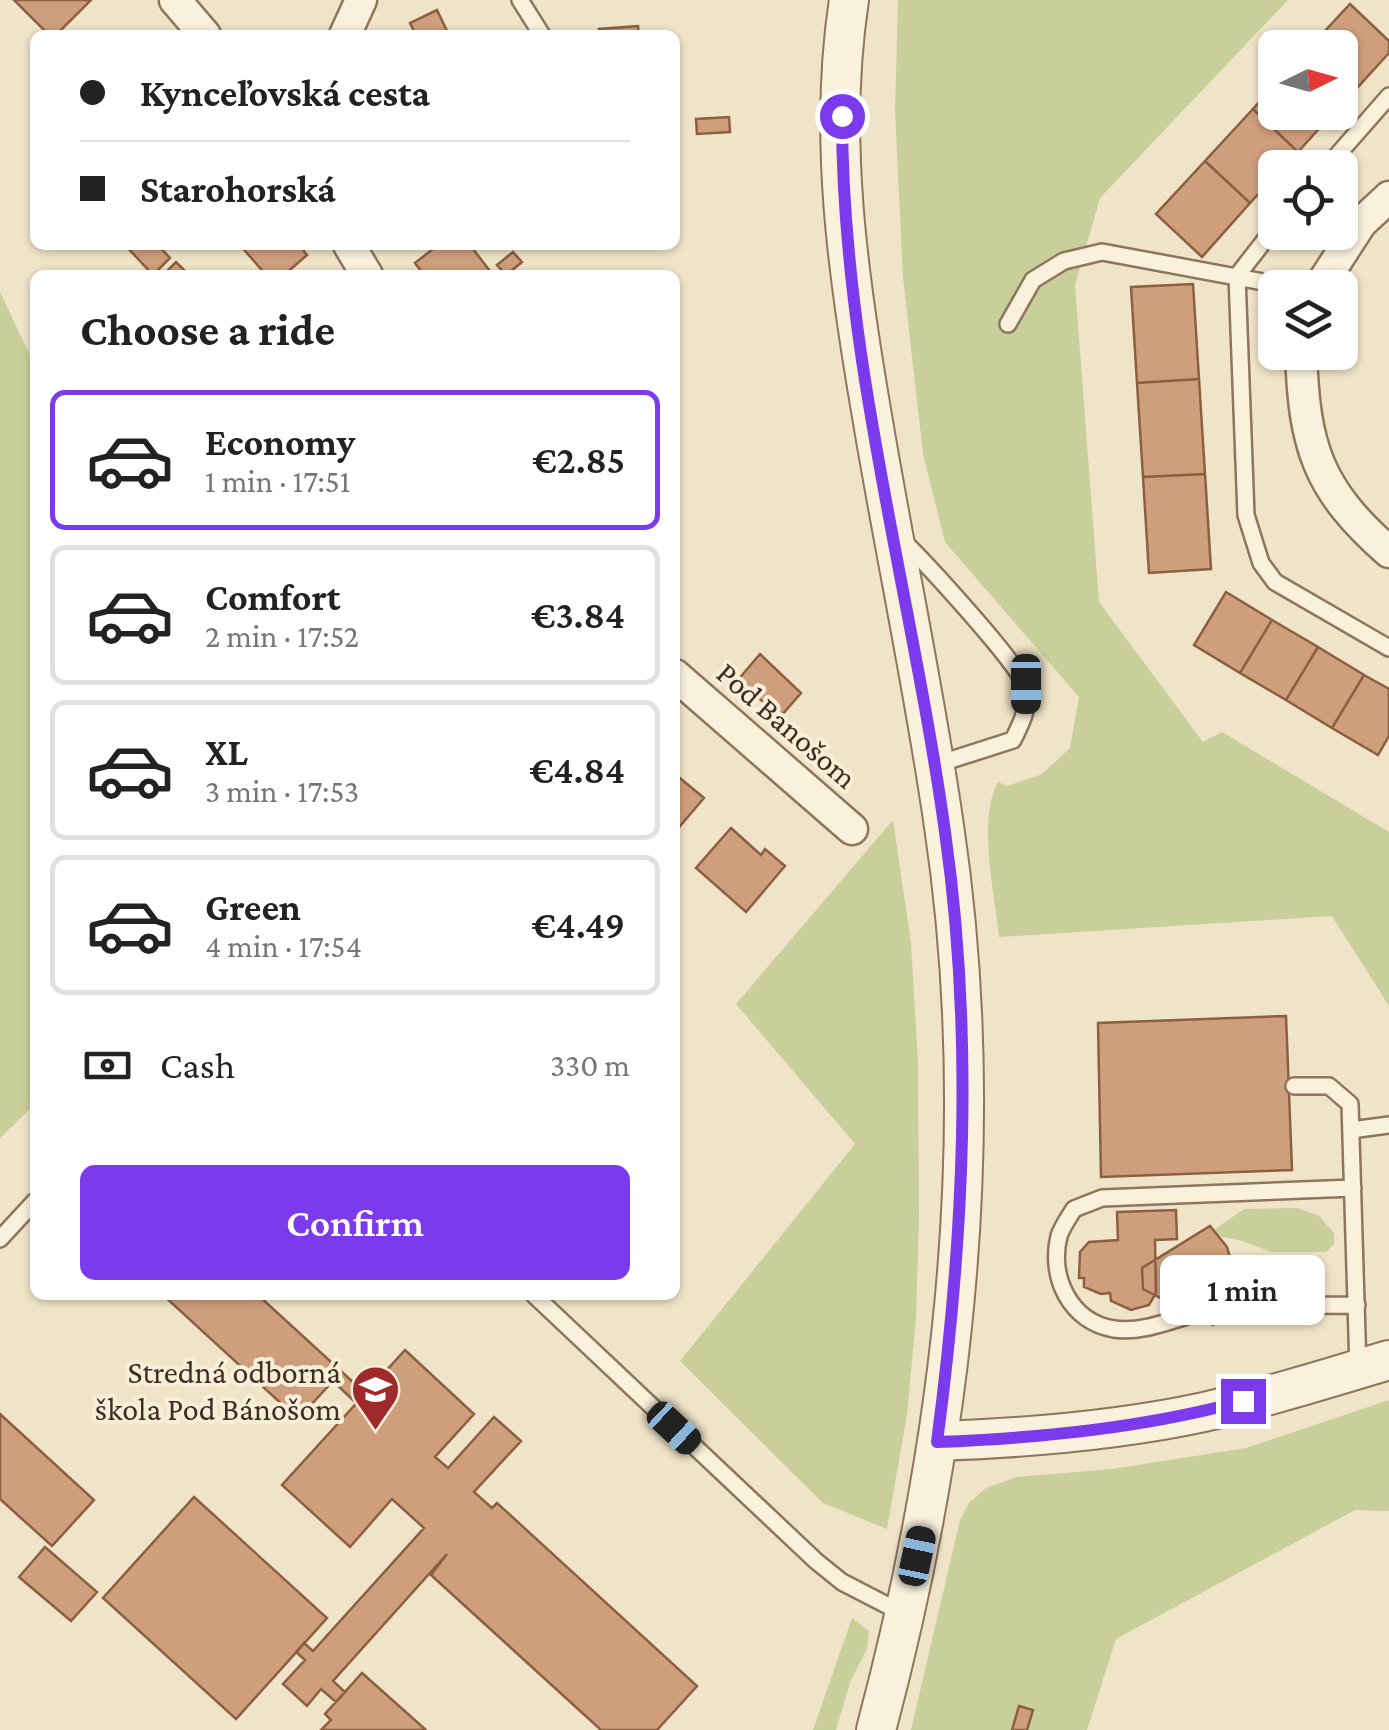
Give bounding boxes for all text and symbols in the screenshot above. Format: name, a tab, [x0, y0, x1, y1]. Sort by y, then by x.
north arrow	[1258, 30, 1358, 130]
map controls	[1258, 30, 1358, 370]
text: Kynceľovská cesta	[140, 72, 430, 114]
route start	[820, 94, 865, 139]
button: locate	[1258, 150, 1358, 250]
text: Starohorská	[140, 168, 336, 210]
button: layers	[1258, 270, 1358, 370]
text: Choose a ride	[80, 305, 335, 355]
icon: car	[85, 415, 175, 505]
text: Economy	[205, 421, 355, 463]
text: €2.85	[532, 439, 625, 481]
text: 1 min · 17:51	[205, 463, 350, 499]
icon: car	[85, 570, 175, 660]
text: Comfort	[205, 576, 341, 618]
text: €3.84	[531, 594, 625, 636]
text: 2 min · 17:52	[205, 618, 359, 654]
street label: Pod Banošom	[710, 654, 864, 796]
car	[1011, 654, 1041, 714]
icon: car	[85, 725, 175, 815]
text: XL	[205, 731, 248, 773]
text: €4.84	[529, 749, 625, 791]
text: 3 min · 17:53	[205, 773, 359, 809]
icon: car	[85, 880, 175, 970]
text: Green	[205, 886, 301, 928]
text: €4.49	[531, 904, 625, 946]
text: 4 min · 17:54	[205, 928, 362, 964]
icon: cash	[80, 1038, 135, 1093]
text: Cash	[160, 1044, 235, 1086]
text: 330 m	[550, 1047, 630, 1083]
button: Confirm	[80, 1165, 630, 1280]
callout: 1 min	[1160, 1256, 1326, 1326]
text: 1 min	[1207, 1272, 1278, 1308]
place label: Stredná odborná škola Pod Bánošom	[95, 1354, 341, 1427]
school or university icon: Stredná odborná škola Pod Bánošom	[350, 1364, 402, 1432]
route end	[1221, 1379, 1266, 1424]
car	[642, 1397, 706, 1459]
car	[896, 1524, 938, 1588]

